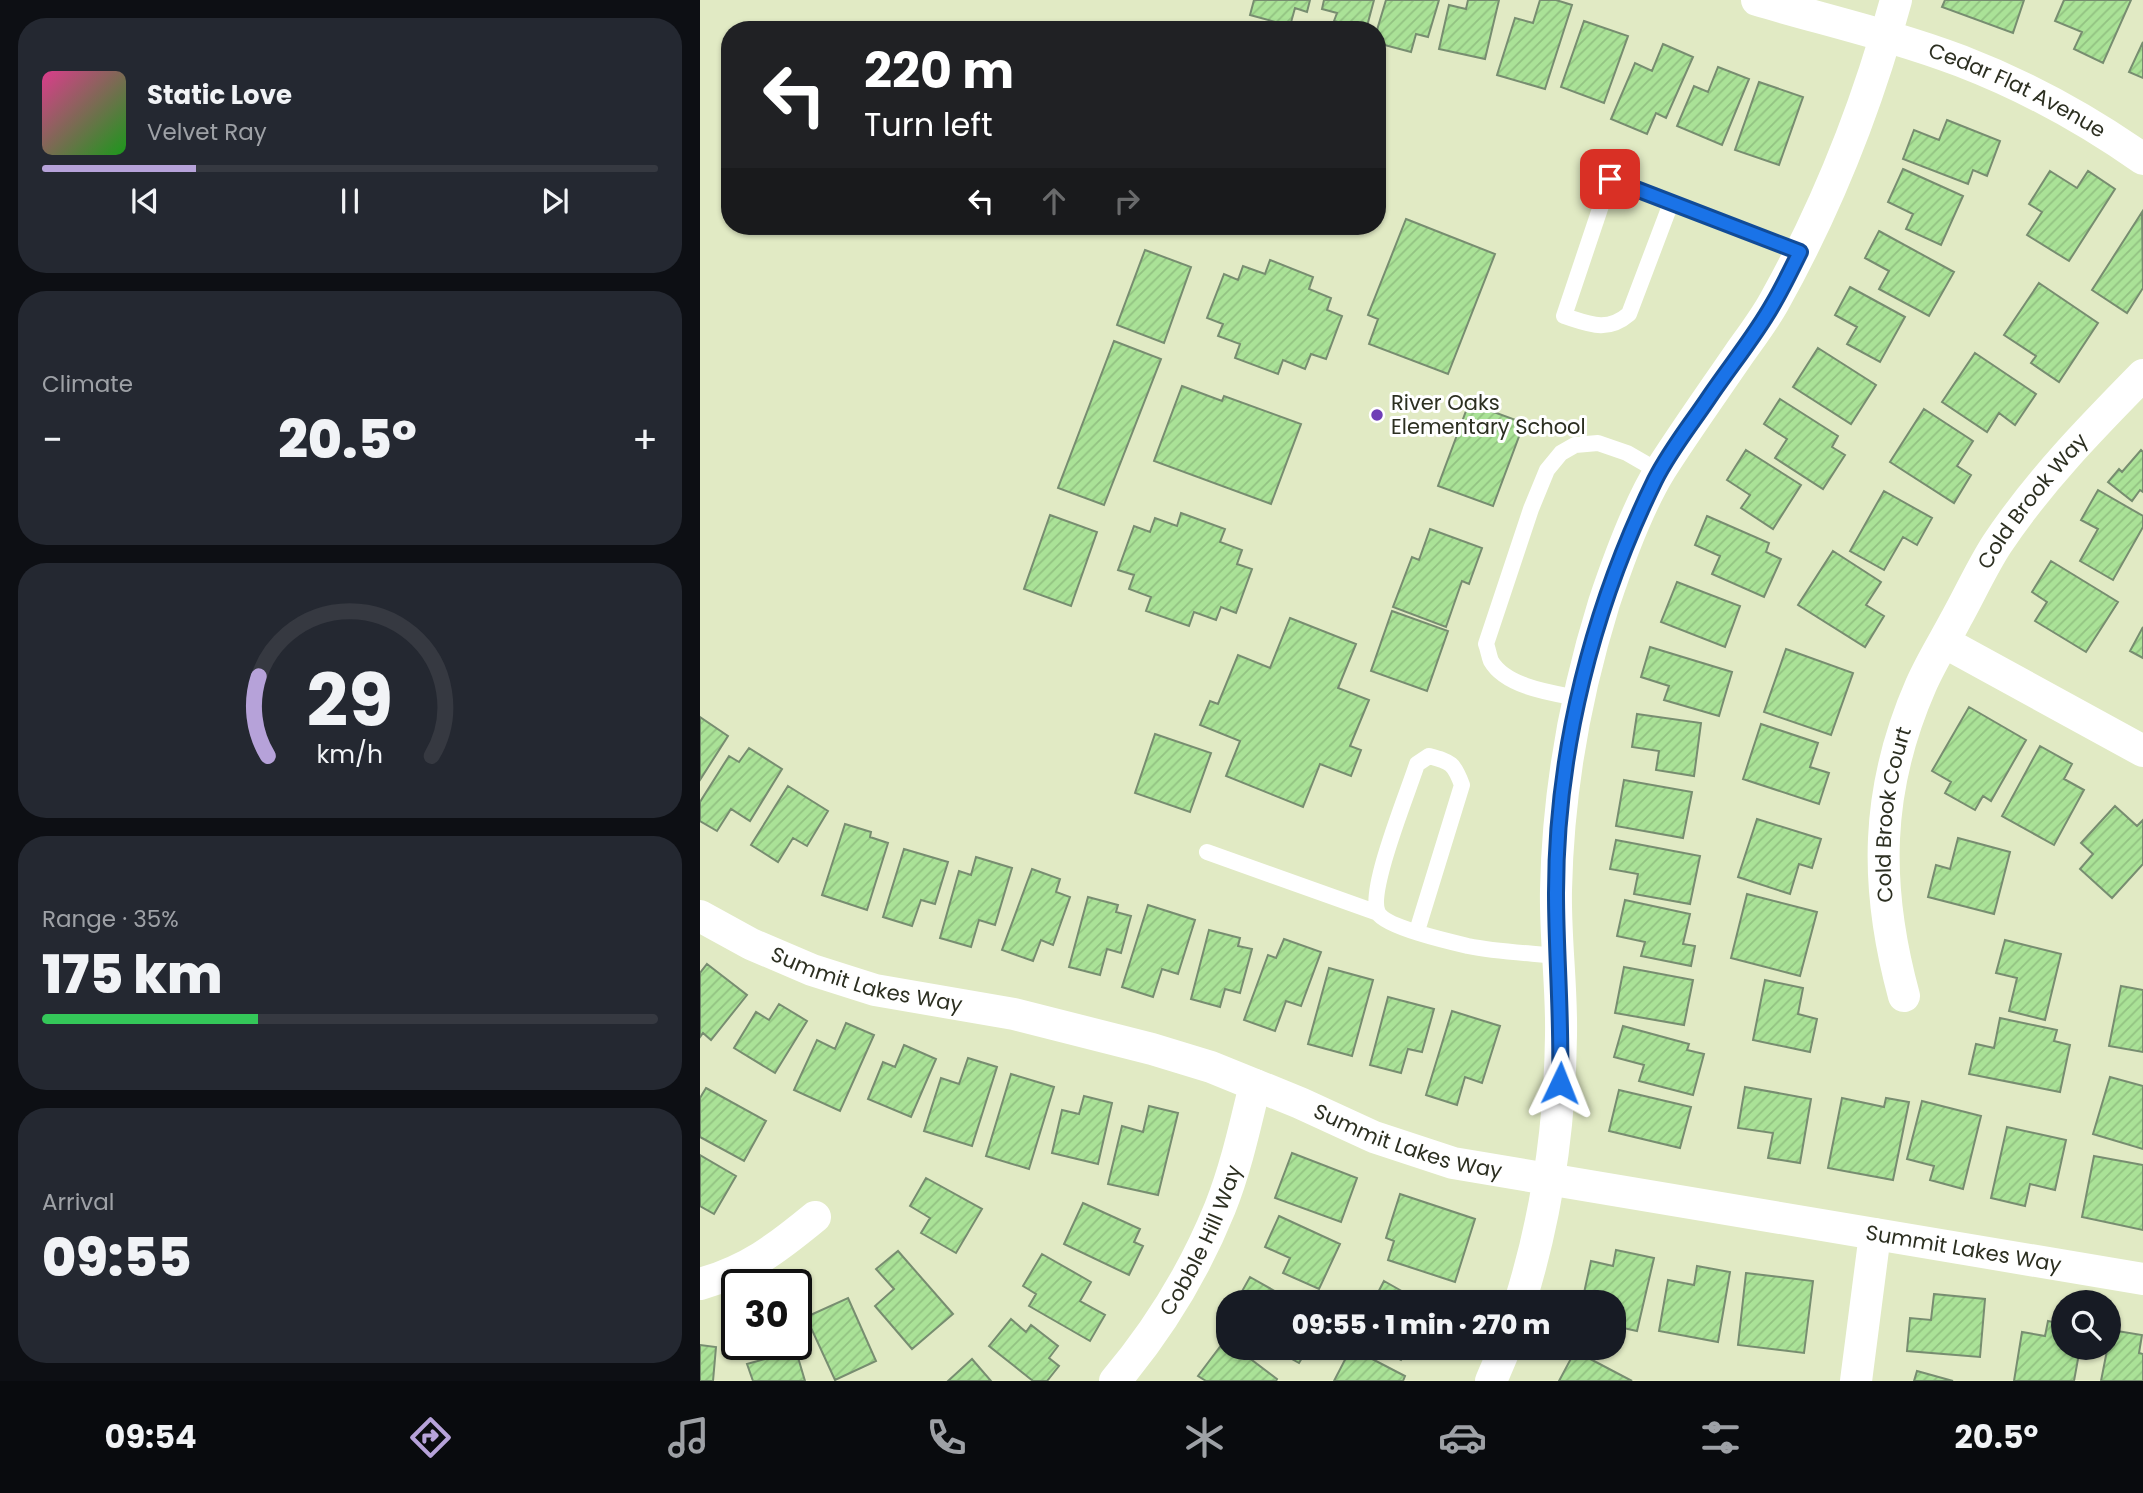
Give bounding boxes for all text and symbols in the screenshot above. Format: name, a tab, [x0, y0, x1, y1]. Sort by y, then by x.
street label: Cedar Flat Avenue	[1925, 36, 2111, 145]
text: 220 m	[864, 37, 1014, 105]
icon: left	[749, 49, 840, 140]
text: Static Love	[147, 77, 292, 113]
text: Turn left	[864, 102, 993, 147]
text: Velvet Ray	[147, 116, 267, 148]
pin	[1580, 149, 1640, 209]
icon: arrive	[1591, 160, 1629, 198]
icon: previous	[126, 182, 164, 220]
icon: pause	[331, 182, 369, 220]
icon: next	[536, 182, 574, 220]
icon: left	[962, 182, 1000, 220]
icon: ahead	[1035, 182, 1073, 220]
icon: right	[1108, 182, 1146, 220]
text: Climate	[42, 368, 133, 400]
place label: River Oaks Elementary School	[1391, 388, 1586, 441]
text: 20.5°	[278, 403, 417, 476]
marker: River Oaks Elementary School	[1369, 407, 1385, 423]
text: −	[42, 413, 63, 466]
text: +	[632, 413, 658, 466]
street label: Cold Brook Way	[1970, 426, 2094, 574]
text: 29	[307, 651, 393, 752]
street label: Cold Brook Court	[1869, 723, 1918, 904]
text: km/h	[317, 737, 383, 772]
text: Range · 35%	[42, 903, 179, 935]
text: 175 km	[42, 938, 222, 1011]
street label: Summit Lakes Way	[767, 939, 965, 1019]
position arrow	[1523, 1046, 1597, 1120]
street label: Summit Lakes Way	[1309, 1096, 1505, 1185]
street label: Cobble Hill Way	[1152, 1161, 1248, 1321]
text: Arrival	[42, 1186, 114, 1218]
street label: Summit Lakes Way	[1864, 1218, 2064, 1279]
text: 09:55	[42, 1221, 192, 1294]
speed limit sign: 30	[721, 1269, 812, 1360]
map controls	[2051, 1290, 2121, 1360]
button: search	[2051, 1290, 2121, 1360]
text: 09:55 · 1 min · 270 m	[1292, 1307, 1550, 1343]
icon: directions	[406, 1413, 455, 1462]
icon: music	[664, 1413, 713, 1462]
icon: phone	[922, 1413, 971, 1462]
icon: climate	[1180, 1413, 1229, 1462]
icon: car	[1438, 1413, 1487, 1462]
icon: filters	[1696, 1413, 1745, 1462]
text: 09:54	[105, 1414, 197, 1459]
text: 20.5°	[1955, 1414, 2038, 1459]

